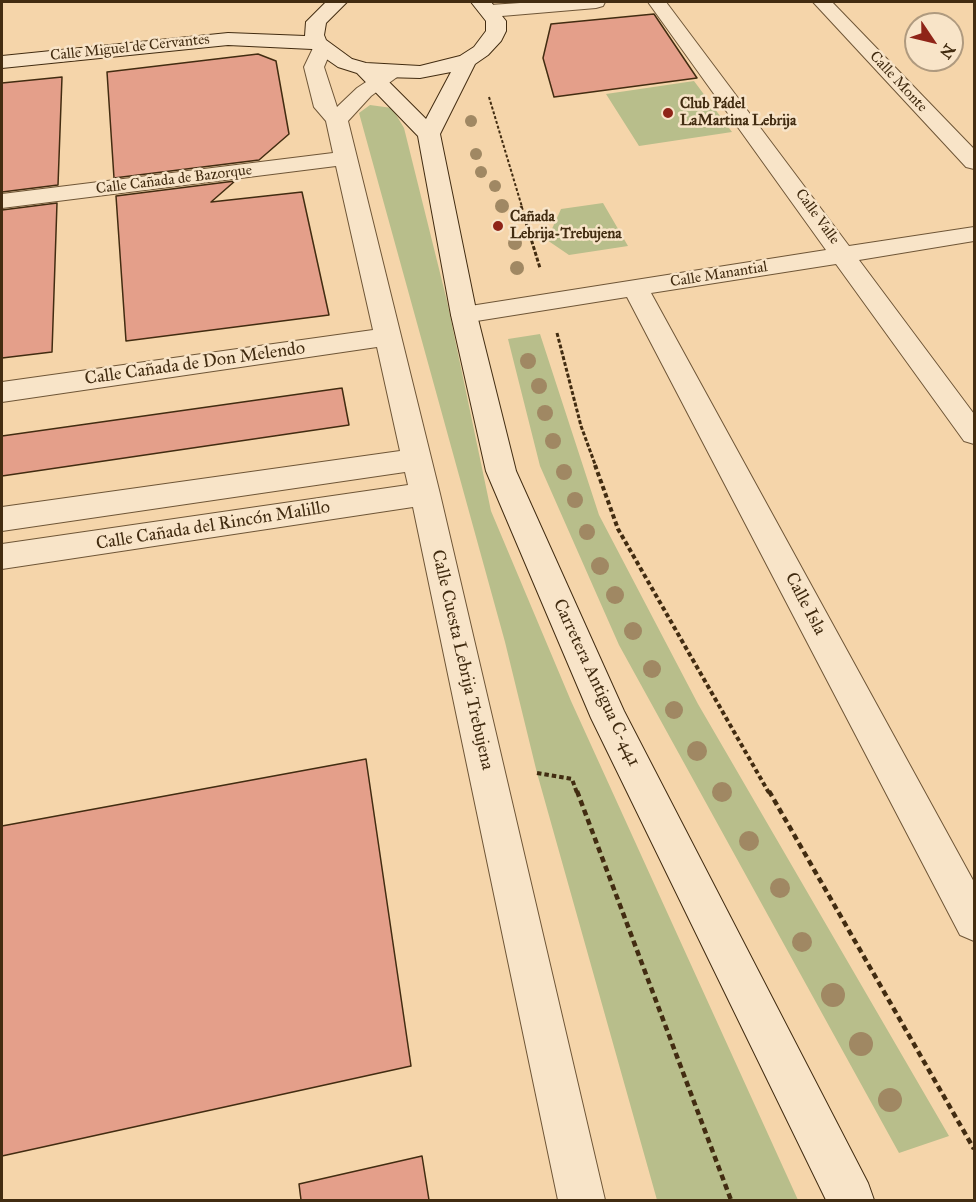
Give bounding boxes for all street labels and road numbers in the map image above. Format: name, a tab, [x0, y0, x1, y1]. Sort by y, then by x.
street label: Calle Miguel de Cervantes	[49, 31, 211, 65]
street label: Calle Monte	[865, 48, 931, 116]
street label: Calle Cañada de Bazorque	[95, 161, 253, 199]
street label: Calle Valle	[791, 186, 843, 248]
street label: Calle Manantial	[669, 258, 769, 292]
street label: Calle Cañada de Don Melendo	[83, 338, 307, 390]
street label: Calle Cañada del Rincón Malillo	[94, 497, 332, 555]
street label: Calle Cuesta Lebrija Trebujena	[426, 548, 498, 772]
street label: Calle Isla	[780, 569, 830, 639]
street label: Carretera Antigua C-441	[548, 596, 644, 770]

